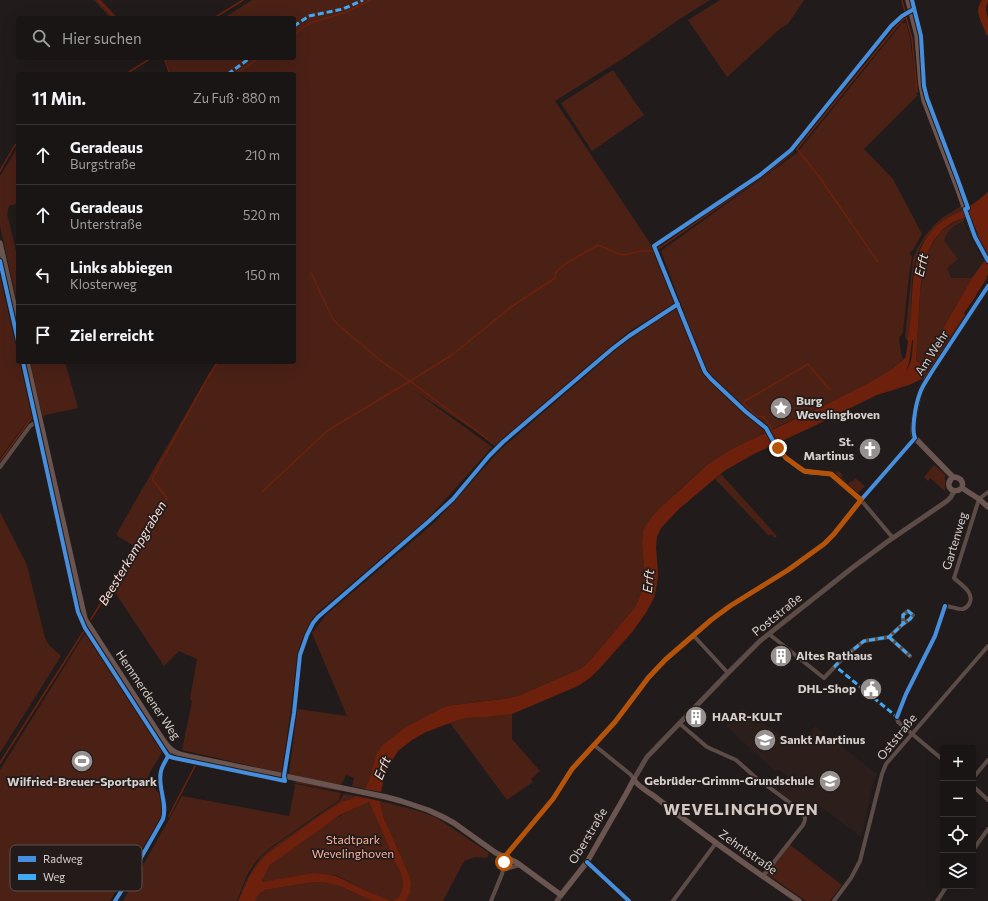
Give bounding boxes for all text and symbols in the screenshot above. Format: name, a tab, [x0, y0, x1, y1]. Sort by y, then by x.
search box	[16, 16, 296, 60]
icon: search	[30, 27, 52, 49]
text: Hier suchen	[62, 29, 142, 47]
text: 11 Min.	[32, 88, 86, 109]
text: Zu Fuß · 880 m	[193, 90, 280, 106]
text: Geradeaus	[70, 138, 143, 156]
icon: ahead	[32, 144, 54, 166]
text: 210 m	[245, 147, 280, 163]
text: Burgstraße	[70, 156, 136, 172]
text: Geradeaus	[70, 198, 143, 216]
icon: ahead	[32, 204, 54, 226]
text: 520 m	[243, 207, 280, 223]
text: Unterstraße	[70, 216, 142, 232]
water label: Erft	[911, 251, 932, 278]
text: Links abbiegen	[70, 258, 172, 276]
icon: left	[32, 264, 54, 286]
text: 150 m	[245, 267, 280, 283]
text: Klosterweg	[70, 276, 137, 292]
icon: arrive	[32, 324, 54, 346]
text: Ziel erreicht	[70, 326, 154, 344]
street label: Am Wehr	[912, 327, 951, 377]
place label: Burg Wevelinghoven	[796, 393, 880, 421]
place icon: Burg Wevelinghoven	[768, 395, 794, 421]
place label: St. Martinus	[803, 434, 854, 462]
church icon: St. Martinus	[857, 436, 883, 462]
route end	[769, 439, 787, 457]
water label: Beesterkampgraben	[94, 498, 170, 608]
street label: Gartenweg	[939, 510, 970, 571]
water label: Erft	[639, 568, 657, 593]
street label: Poststraße	[749, 590, 804, 638]
building icon: Altes Rathaus	[768, 643, 794, 669]
street label: Hemmerdener Weg	[114, 647, 184, 742]
place label: Altes Rathaus	[796, 648, 873, 662]
public building icon: DHL-Shop	[858, 676, 884, 702]
place label: DHL-Shop	[798, 681, 856, 695]
building icon: HAAR-KULT	[683, 704, 709, 730]
place label: HAAR-KULT	[712, 709, 783, 723]
street label: Oststraße	[873, 711, 919, 762]
school or university icon: Sankt Martinus	[752, 727, 778, 753]
place label: Sankt Martinus	[780, 732, 866, 746]
map controls	[940, 745, 976, 889]
button: +	[940, 745, 976, 781]
sports icon: Wilfried-Breuer-Sportpark	[69, 748, 95, 774]
water label: Erft	[370, 753, 394, 782]
school or university icon: Gebrüder-Grimm-Grundschule	[817, 768, 843, 794]
place label: Gebrüder-Grimm-Grundschule	[644, 773, 814, 787]
place label: Wilfried-Breuer-Sportpark	[7, 774, 157, 788]
button: −	[940, 781, 976, 817]
district label: WEVELINGHOVEN	[663, 799, 819, 818]
street label: Oberstraße	[565, 805, 609, 866]
button: locate	[940, 817, 976, 853]
street label: Zehntstraße	[717, 826, 780, 876]
park label: Stadtpark Wevelinghoven	[312, 832, 394, 860]
legend	[10, 845, 142, 891]
text: Radweg	[43, 852, 83, 865]
route start	[495, 853, 513, 871]
button: layers	[940, 853, 976, 889]
text: Weg	[43, 870, 65, 883]

